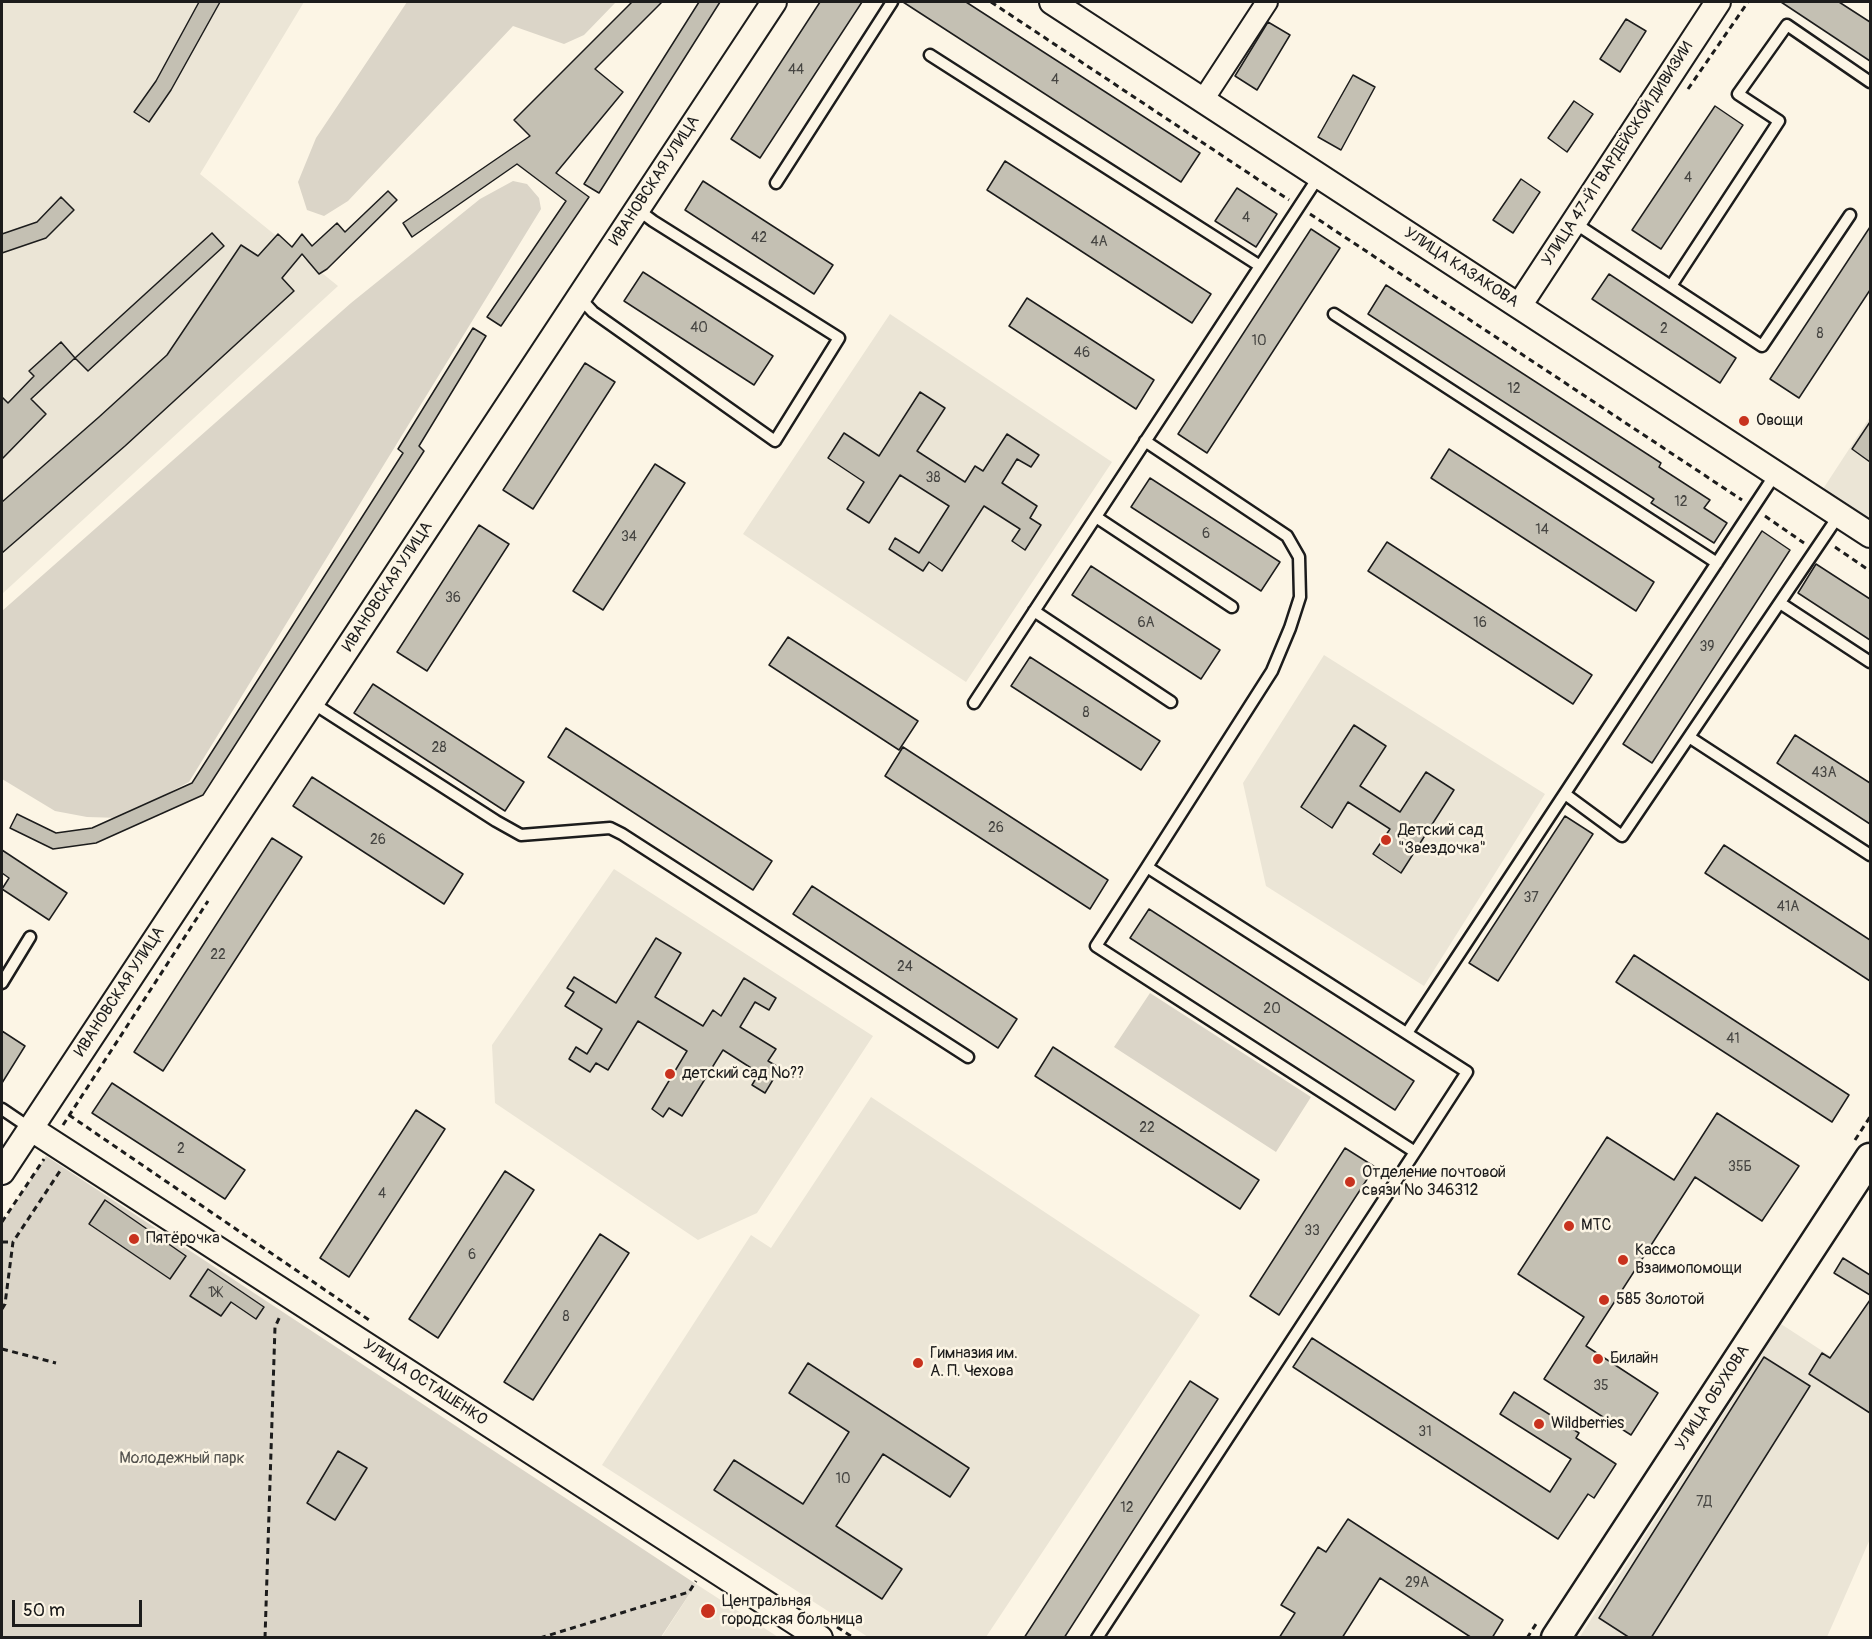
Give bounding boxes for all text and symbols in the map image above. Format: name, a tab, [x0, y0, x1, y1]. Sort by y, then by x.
street label: УЛИЦА 47-Й ГВАРДЕЙСКОЙ ДИВИЗИИ	[1538, 38, 1698, 270]
house number: 44	[788, 62, 804, 78]
house number: 4	[1051, 72, 1059, 88]
street label: ИВАНОВСКАЯ УЛИЦА	[606, 112, 704, 250]
house number: 4	[1684, 170, 1692, 186]
house number: 4	[1242, 210, 1250, 226]
street label: УЛИЦА КАЗАКОВА	[1400, 224, 1522, 312]
house number: 42	[751, 230, 767, 246]
house number: 4А	[1090, 234, 1108, 250]
house number: 40	[690, 320, 708, 336]
house number: 2	[1660, 321, 1668, 337]
house number: 8	[1816, 326, 1824, 342]
house number: 10	[1251, 333, 1267, 349]
house number: 46	[1074, 345, 1090, 361]
house number: 12	[1507, 381, 1521, 397]
place label: Овощи	[1756, 411, 1803, 431]
marker: Овощи	[1737, 414, 1751, 428]
house number: 38	[926, 470, 940, 486]
house number: 12	[1674, 494, 1688, 510]
street label: ИВАНОВСКАЯ УЛИЦА	[339, 518, 437, 656]
house number: 14	[1535, 522, 1549, 538]
house number: 6	[1202, 526, 1210, 542]
house number: 34	[621, 529, 637, 545]
house number: 36	[445, 590, 461, 606]
house number: 6А	[1137, 615, 1155, 631]
house number: 16	[1473, 615, 1487, 631]
house number: 39	[1699, 639, 1715, 655]
house number: 8	[1082, 705, 1090, 721]
house number: 28	[432, 740, 446, 756]
house number: 43А	[1811, 765, 1837, 781]
house number: 26	[988, 820, 1004, 836]
place label: Детский сад "Звездочка"	[1398, 821, 1486, 859]
house number: 26	[370, 832, 386, 848]
marker: Детский сад "Звездочка"	[1379, 833, 1393, 847]
house number: 37	[1523, 890, 1539, 906]
house number: 41А	[1777, 899, 1799, 915]
street label: ИВАНОВСКАЯ УЛИЦА	[71, 923, 169, 1061]
house number: 22	[210, 947, 226, 963]
house number: 24	[897, 959, 913, 975]
house number: 20	[1263, 1001, 1281, 1017]
house number: 41	[1726, 1031, 1740, 1047]
place label: детский сад №??	[682, 1064, 804, 1084]
marker: детский сад №??	[663, 1067, 677, 1081]
house number: 22	[1139, 1120, 1155, 1136]
house number: 2	[177, 1141, 185, 1157]
house number: 35Б	[1728, 1159, 1752, 1175]
place label: Отделение почтовой связи № 346312	[1362, 1163, 1506, 1201]
marker: Отделение почтовой связи № 346312	[1343, 1175, 1357, 1189]
house number: 4	[378, 1186, 386, 1202]
place label: МТС	[1581, 1216, 1611, 1236]
marker: МТС	[1562, 1219, 1576, 1233]
house number: 33	[1304, 1223, 1320, 1239]
place label: Пятёрочка	[146, 1229, 220, 1249]
marker: Пятёрочка	[127, 1232, 141, 1246]
place label: Касса Взаимопомощи	[1635, 1241, 1741, 1279]
house number: 6	[468, 1247, 476, 1263]
marker: Касса Взаимопомощи	[1616, 1253, 1630, 1267]
house number: 1Ж	[208, 1285, 222, 1301]
place label: 585 Золотой	[1616, 1290, 1704, 1310]
marker: 585 Золотой	[1597, 1293, 1611, 1307]
house number: 8	[562, 1309, 570, 1325]
street label: УЛИЦА ОСТАШЕНКО	[359, 1336, 491, 1430]
street label: УЛИЦА ОБУХОВА	[1672, 1342, 1754, 1454]
place label: Гимназия им. А. П. Чехова	[930, 1344, 1018, 1382]
place label: Билайн	[1610, 1349, 1658, 1369]
marker: Билайн	[1591, 1352, 1605, 1366]
marker: Гимназия им. А. П. Чехова	[911, 1356, 925, 1370]
house number: 35	[1593, 1378, 1609, 1394]
place label: Wildberries	[1551, 1414, 1624, 1434]
marker: Wildberries	[1532, 1417, 1546, 1431]
house number: 31	[1418, 1424, 1432, 1440]
park label: Молодежный парк	[119, 1449, 245, 1469]
house number: 10	[835, 1471, 851, 1487]
house number: 7Д	[1696, 1494, 1712, 1510]
house number: 12	[1120, 1500, 1134, 1516]
house number: 29А	[1405, 1575, 1429, 1591]
scale bar	[15, 1588, 146, 1626]
place label: Центральная городская больница	[722, 1592, 863, 1630]
text: 50 m	[23, 1599, 65, 1622]
marker: Центральная городская больница	[699, 1602, 717, 1620]

